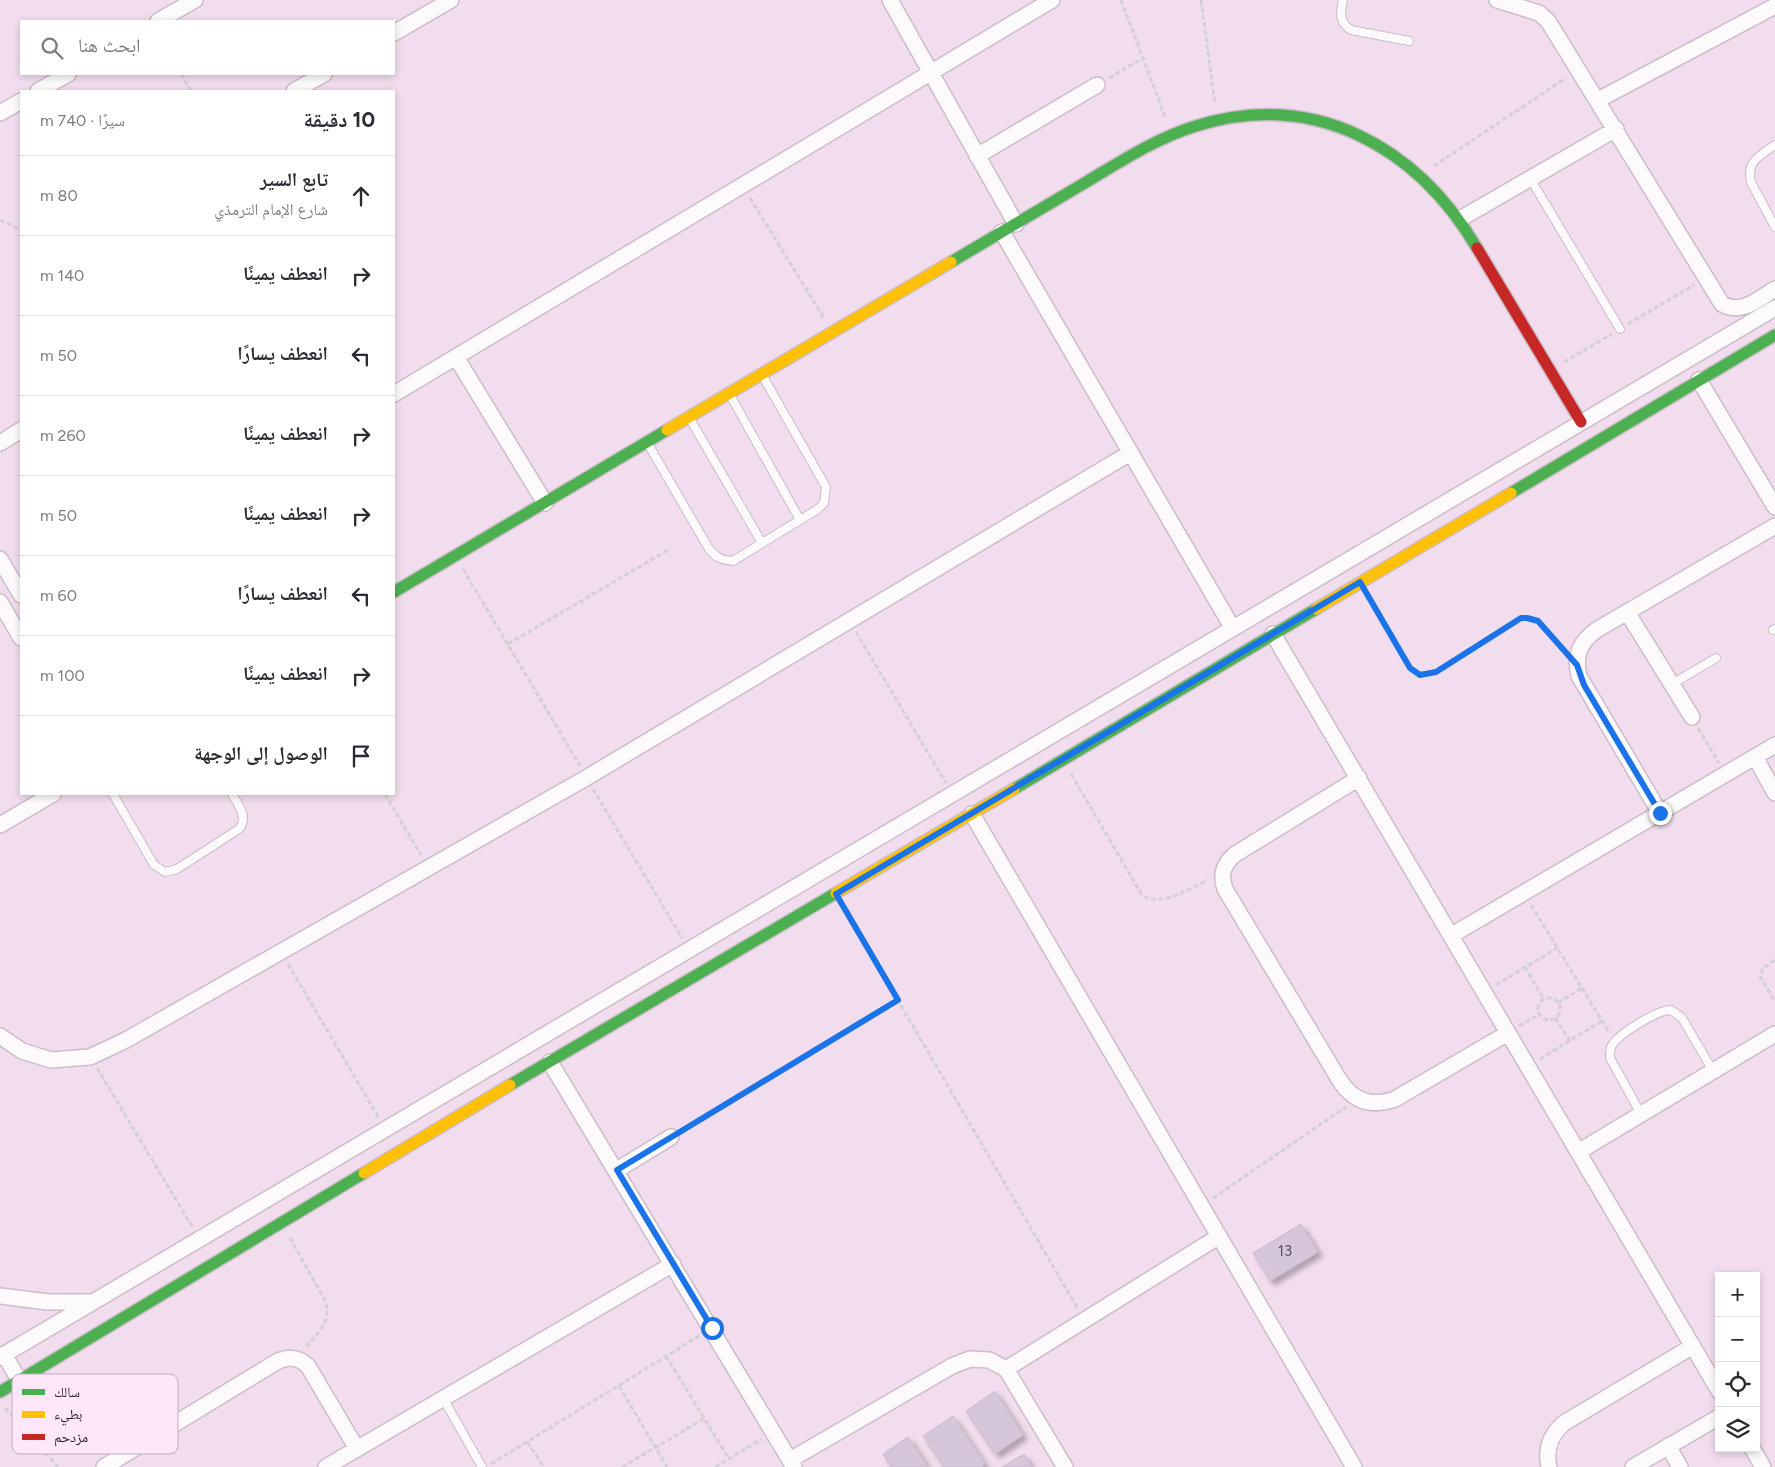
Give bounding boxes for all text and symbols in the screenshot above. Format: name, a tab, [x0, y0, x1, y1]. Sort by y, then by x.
search box	[20, 20, 395, 75]
icon: search	[38, 34, 66, 62]
text: ابحث هنا	[78, 34, 141, 57]
text: 10 دقيقة	[303, 107, 375, 132]
text: سيرًا · 740 m	[40, 111, 125, 130]
text: تابع السير	[260, 168, 328, 191]
icon: ahead	[347, 182, 375, 210]
text: 80 m	[40, 186, 78, 205]
text: شارع الإمام الترمذي	[214, 200, 328, 219]
text: انعطف يمينًا	[243, 262, 328, 285]
icon: right	[347, 262, 375, 290]
text: 140 m	[40, 266, 84, 285]
text: انعطف يسارًا	[237, 342, 328, 365]
icon: left	[347, 342, 375, 370]
text: 50 m	[40, 346, 77, 365]
text: انعطف يمينًا	[243, 422, 328, 445]
icon: right	[347, 422, 375, 450]
text: 260 m	[40, 426, 86, 445]
text: انعطف يمينًا	[243, 502, 328, 525]
icon: right	[347, 502, 375, 530]
text: 50 m	[40, 506, 77, 525]
text: انعطف يسارًا	[237, 582, 328, 605]
icon: left	[347, 582, 375, 610]
text: 60 m	[40, 586, 77, 605]
text: انعطف يمينًا	[243, 662, 328, 685]
icon: right	[347, 662, 375, 690]
text: 100 m	[40, 666, 85, 685]
text: الوصول إلى الوجهة	[194, 742, 328, 765]
icon: arrive	[347, 742, 375, 770]
route end	[1649, 802, 1672, 825]
house number: 13	[1278, 1242, 1292, 1260]
map controls	[1715, 1272, 1760, 1452]
button: +	[1715, 1272, 1760, 1317]
route start	[701, 1317, 724, 1340]
button: −	[1715, 1317, 1760, 1362]
button: locate	[1715, 1362, 1760, 1407]
legend	[12, 1374, 178, 1454]
text: سالك	[54, 1384, 80, 1401]
text: بطيء	[54, 1406, 83, 1426]
button: layers	[1715, 1407, 1760, 1452]
text: مزدحم	[54, 1429, 88, 1447]

